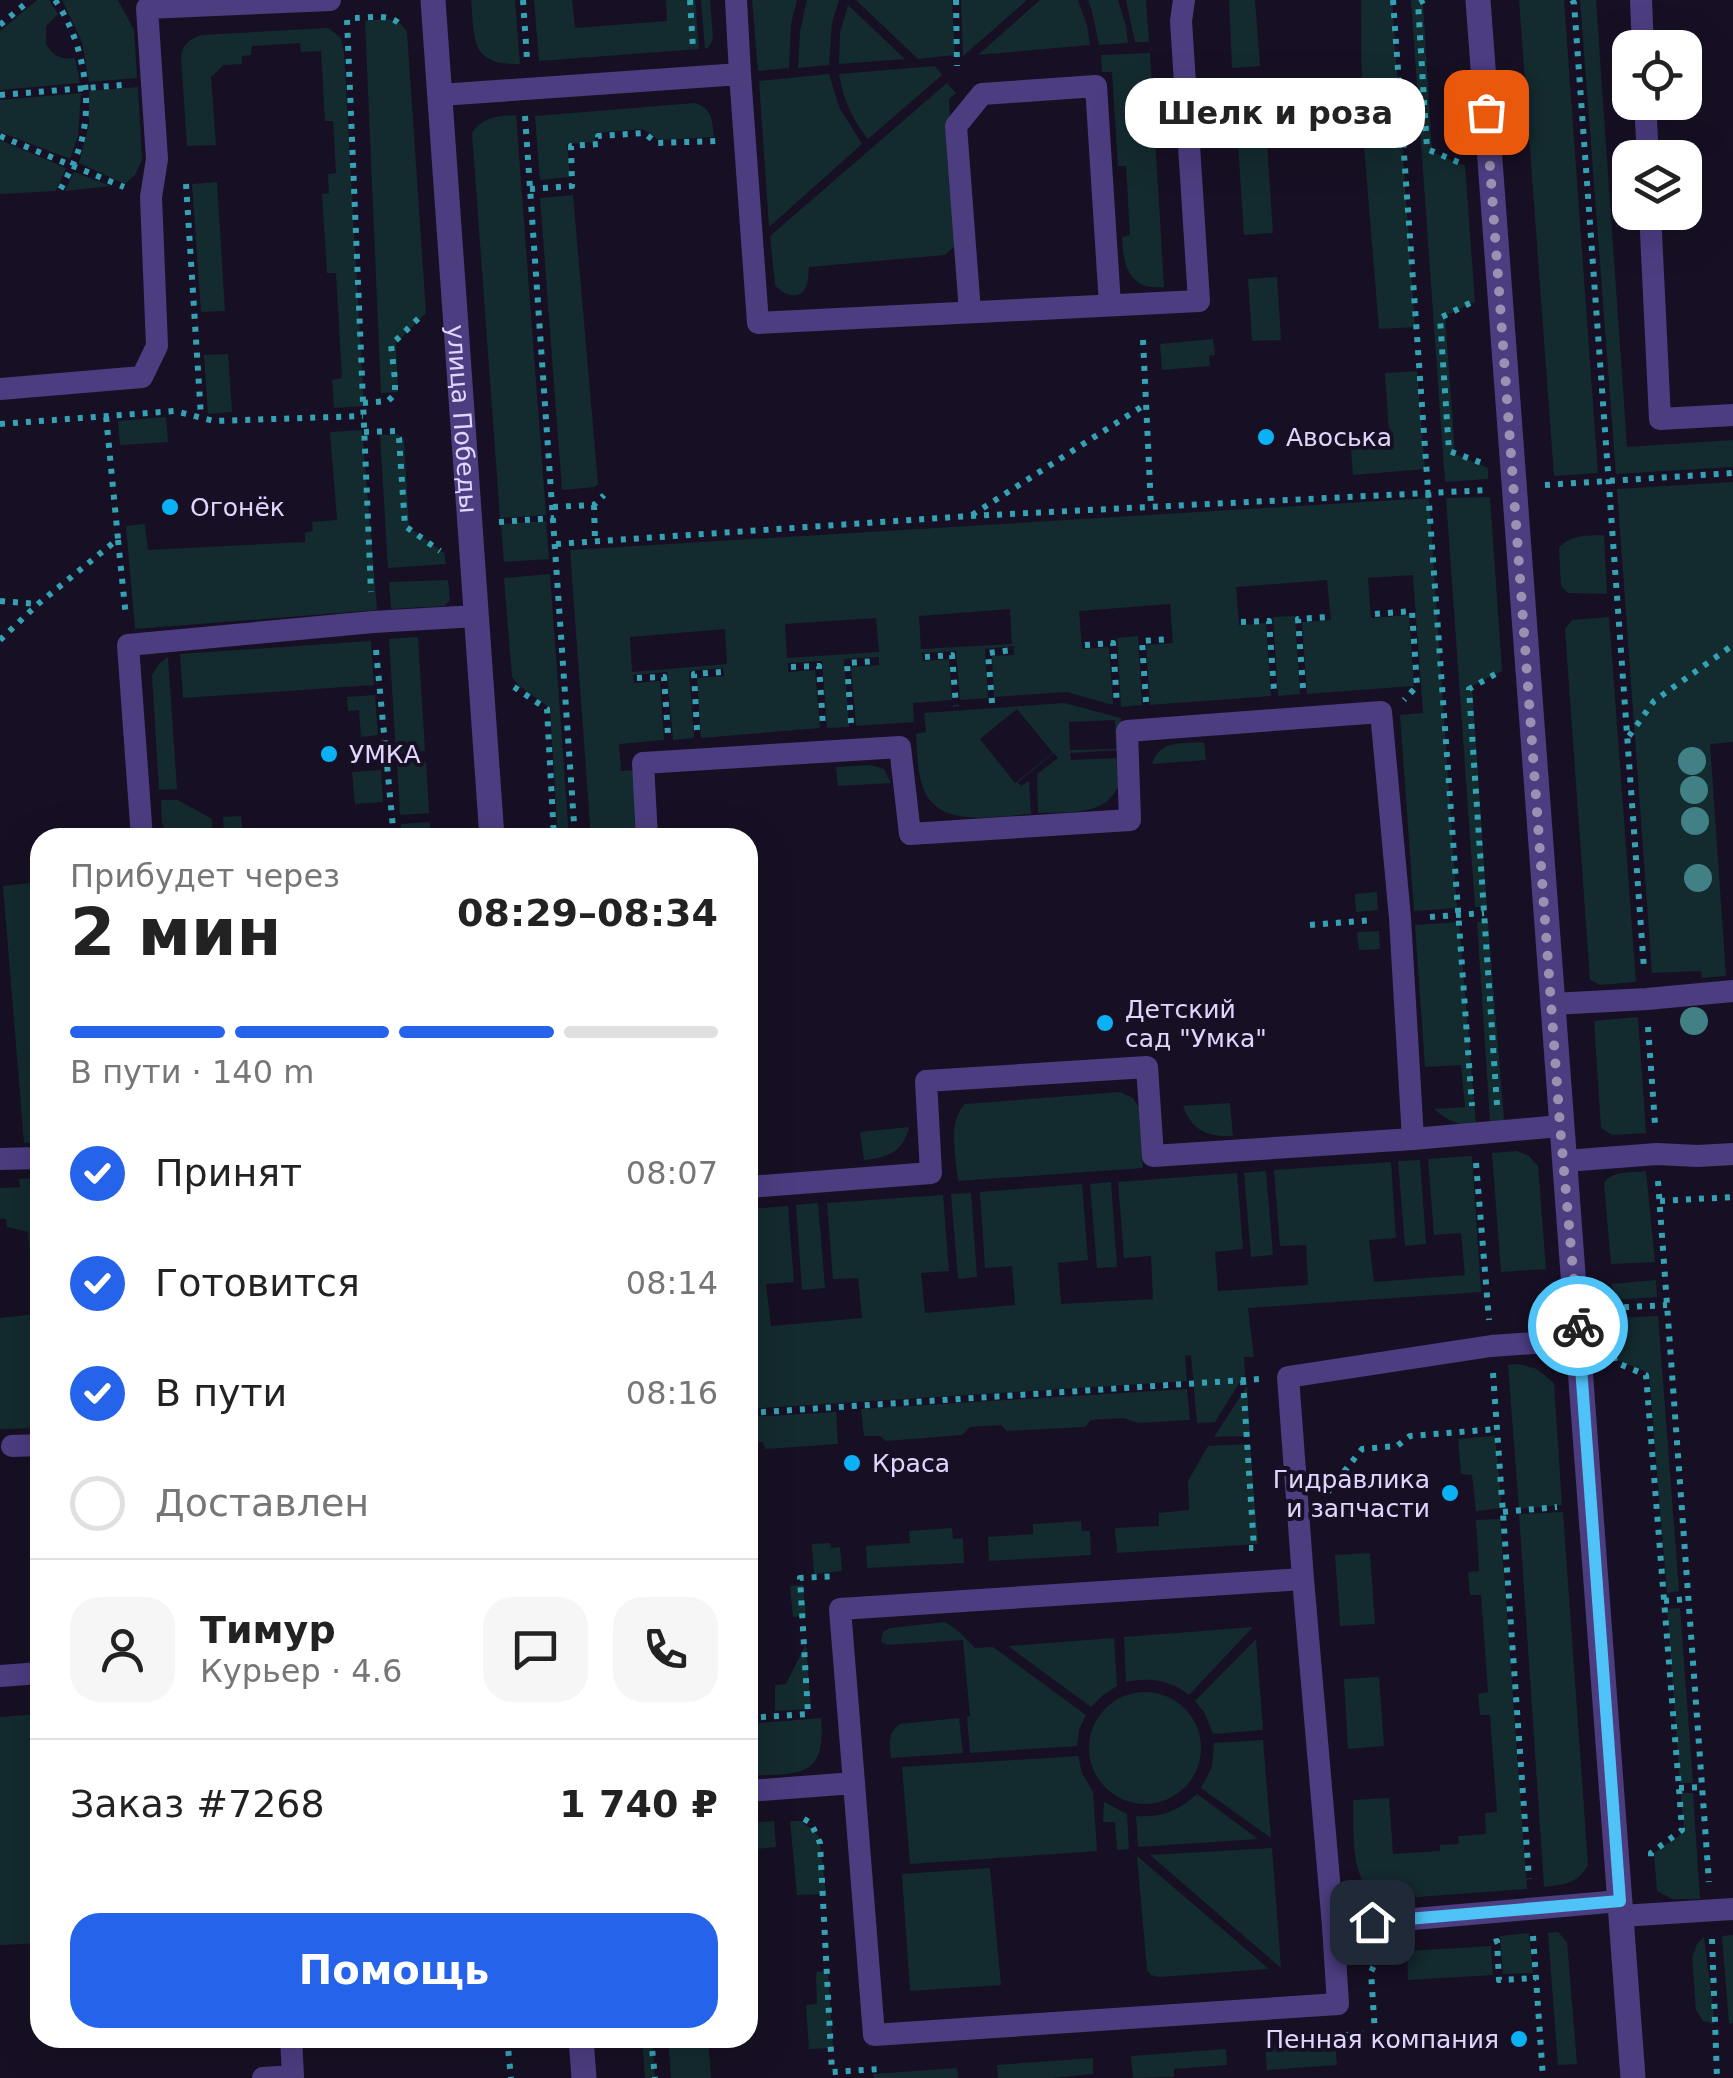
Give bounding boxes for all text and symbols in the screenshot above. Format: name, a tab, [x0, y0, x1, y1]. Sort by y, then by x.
map controls	[1612, 30, 1702, 230]
button: locate	[1612, 30, 1702, 120]
pin	[1444, 70, 1529, 155]
callout: Шелк и роза	[1126, 77, 1426, 147]
icon: bag	[1459, 85, 1514, 140]
text: Шелк и роза	[1157, 94, 1393, 132]
button: layers	[1612, 140, 1702, 230]
street label: улица Победы	[441, 324, 483, 514]
place label: Авоська	[1286, 423, 1392, 452]
marker: Авоська	[1255, 426, 1277, 448]
place label: Огонёк	[190, 493, 285, 522]
marker: Огонёк	[159, 496, 181, 518]
place label: УМКА	[349, 740, 421, 769]
marker: УМКА	[318, 743, 340, 765]
text: Прибудет через	[70, 857, 340, 895]
text: 08:29–08:34	[457, 891, 718, 935]
text: 2 мин	[70, 895, 281, 970]
place label: Детский сад "Умка"	[1125, 995, 1267, 1053]
marker: Детский сад "Умка"	[1094, 1012, 1116, 1034]
text: В пути · 140 m	[70, 1053, 314, 1091]
icon: check	[70, 1146, 125, 1201]
text: Принят	[155, 1151, 302, 1195]
text: 08:07	[626, 1154, 718, 1192]
icon: check	[70, 1256, 125, 1311]
text: Готовится	[155, 1261, 360, 1305]
text: 08:14	[626, 1264, 718, 1302]
courier	[1528, 1276, 1628, 1376]
icon: bike	[1551, 1299, 1606, 1354]
icon: check	[70, 1366, 125, 1421]
text: В пути	[155, 1371, 287, 1415]
text: 08:16	[626, 1374, 718, 1412]
place label: Краса	[872, 1449, 950, 1478]
marker: Краса	[841, 1452, 863, 1474]
place label: Гидравлика и запчасти	[1273, 1465, 1430, 1523]
text: Доставлен	[155, 1481, 369, 1525]
marker: Гидравлика и запчасти	[1439, 1482, 1461, 1504]
button: person	[70, 1597, 175, 1702]
button: chat	[483, 1597, 588, 1702]
button: phone	[613, 1597, 718, 1702]
text: Тимур	[200, 1608, 336, 1652]
text: Курьер · 4.6	[200, 1652, 402, 1690]
text: Заказ #7268	[70, 1782, 325, 1826]
text: 1 740 ₽	[559, 1782, 718, 1826]
pin	[1330, 1880, 1415, 1965]
icon: home	[1345, 1895, 1400, 1950]
button: Помощь	[70, 1913, 718, 2028]
place label: Пенная компания	[1265, 2025, 1499, 2054]
marker: Пенная компания	[1508, 2028, 1530, 2050]

